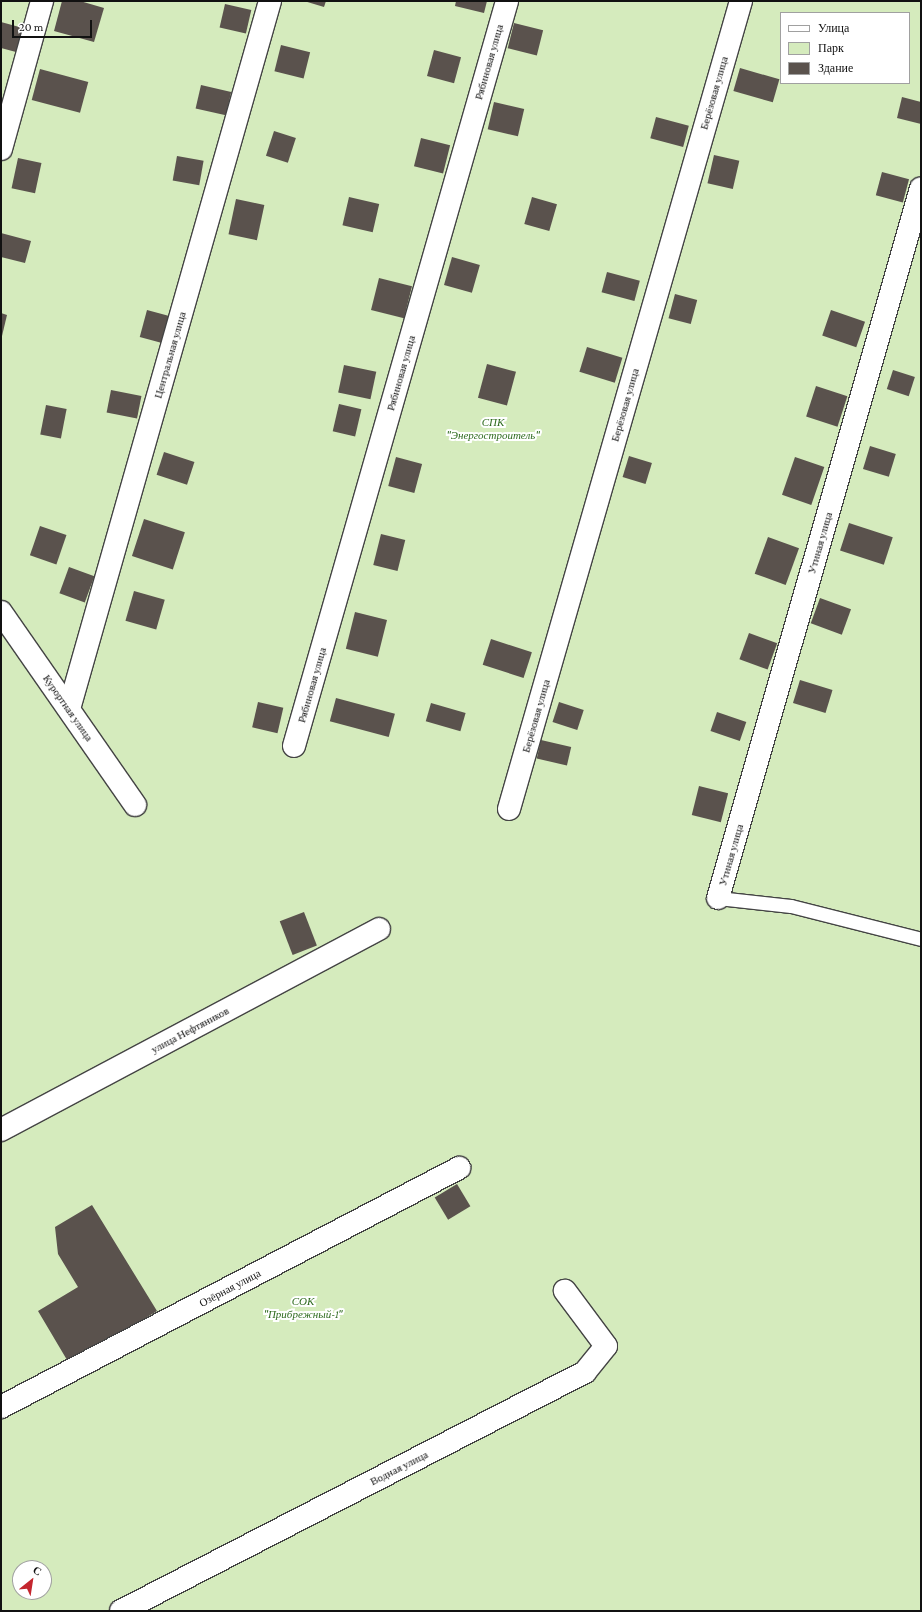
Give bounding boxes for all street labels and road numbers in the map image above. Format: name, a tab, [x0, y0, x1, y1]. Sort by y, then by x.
street label: Рябиновая улица	[472, 23, 506, 101]
street label: Берёзовая улица	[697, 55, 731, 131]
street label: Центральная улица	[151, 310, 189, 400]
street label: Рябиновая улица	[384, 334, 418, 412]
street label: Берёзовая улица	[608, 367, 642, 443]
street label: Утиная улица	[805, 511, 835, 575]
street label: Рябиновая улица	[295, 646, 329, 724]
street label: Курортная улица	[40, 672, 96, 744]
street label: Берёзовая улица	[519, 678, 553, 754]
street label: Утиная улица	[716, 823, 746, 887]
street label: улица Нефтяников	[149, 1004, 231, 1056]
street label: Озёрная улица	[197, 1266, 263, 1310]
street label: Водная улица	[368, 1448, 430, 1488]

